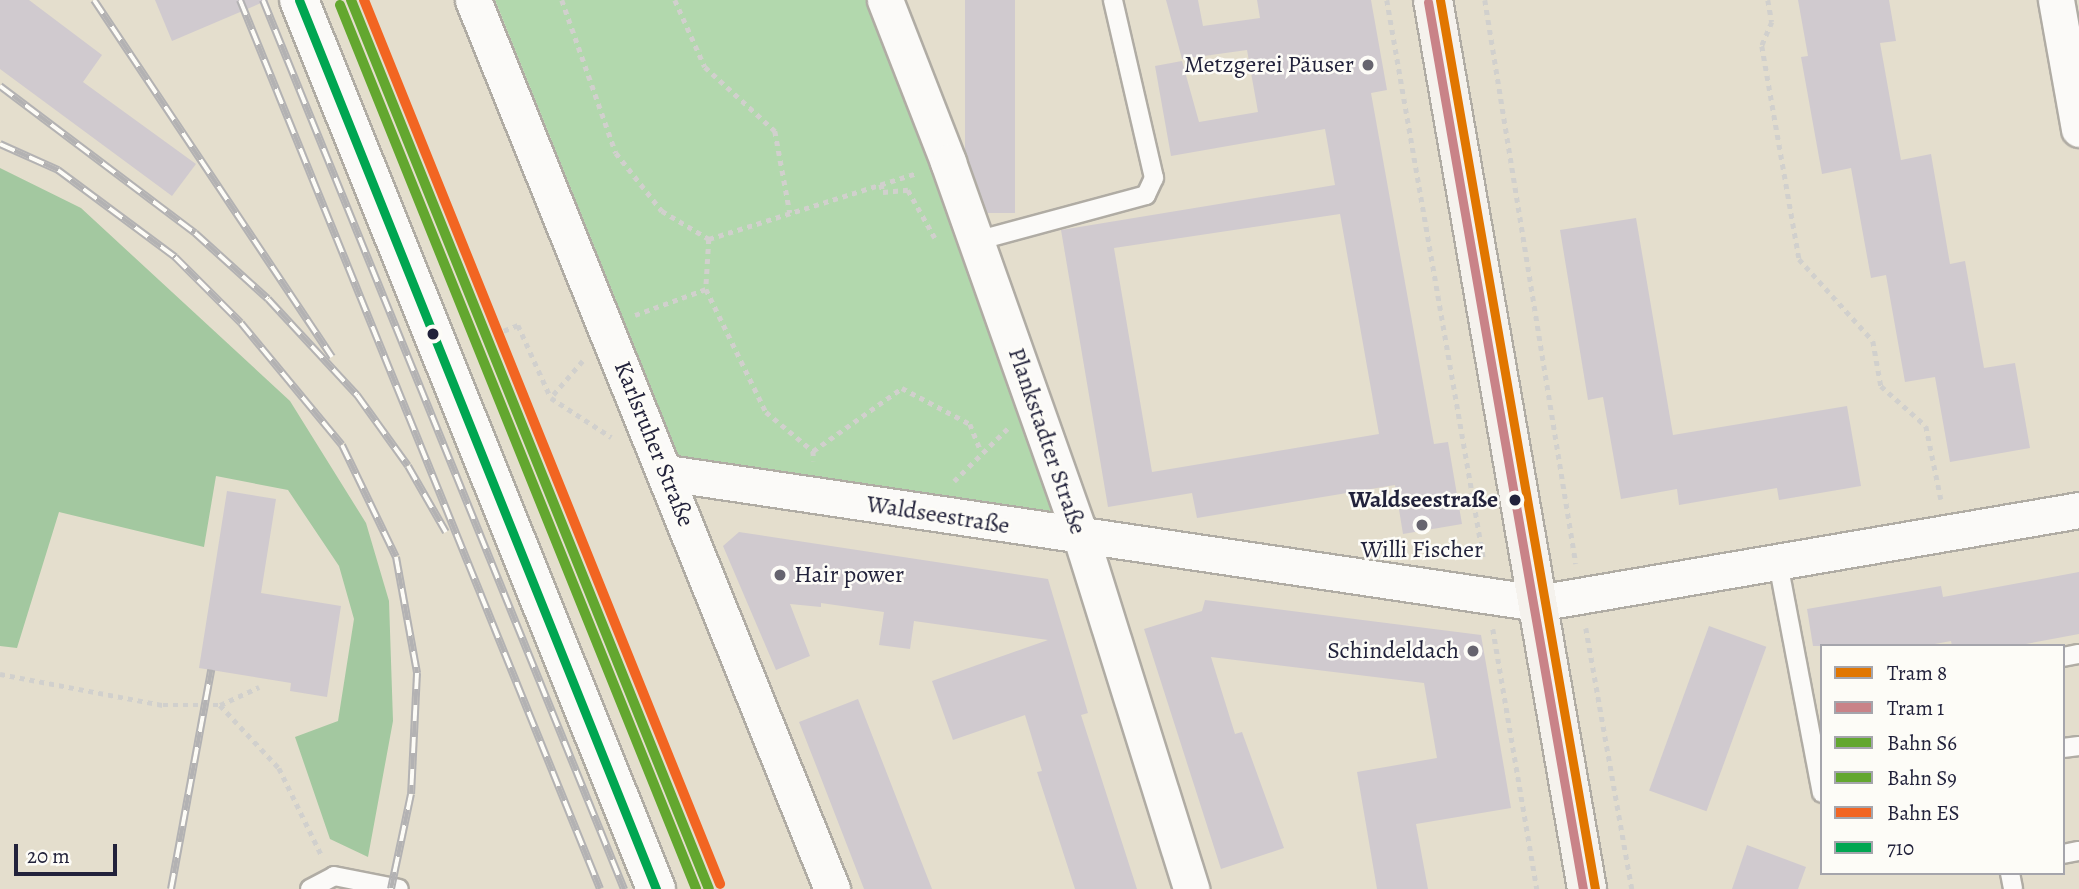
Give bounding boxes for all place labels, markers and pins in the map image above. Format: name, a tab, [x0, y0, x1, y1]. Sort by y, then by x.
place label: Metzgerei Päuser	[1184, 51, 1354, 79]
marker: Metzgerei Päuser	[1360, 57, 1376, 73]
unlabelled marker	[426, 327, 440, 341]
place label: Waldseestraße	[1349, 486, 1498, 514]
marker: Waldseestraße	[1504, 489, 1526, 511]
marker: Willi Fischer	[1414, 517, 1430, 533]
place label: Willi Fischer	[1361, 536, 1483, 564]
place label: Hair power	[794, 561, 904, 589]
marker: Hair power	[772, 567, 788, 583]
place label: Schindeldach	[1327, 637, 1459, 665]
marker: Schindeldach	[1465, 643, 1481, 659]

